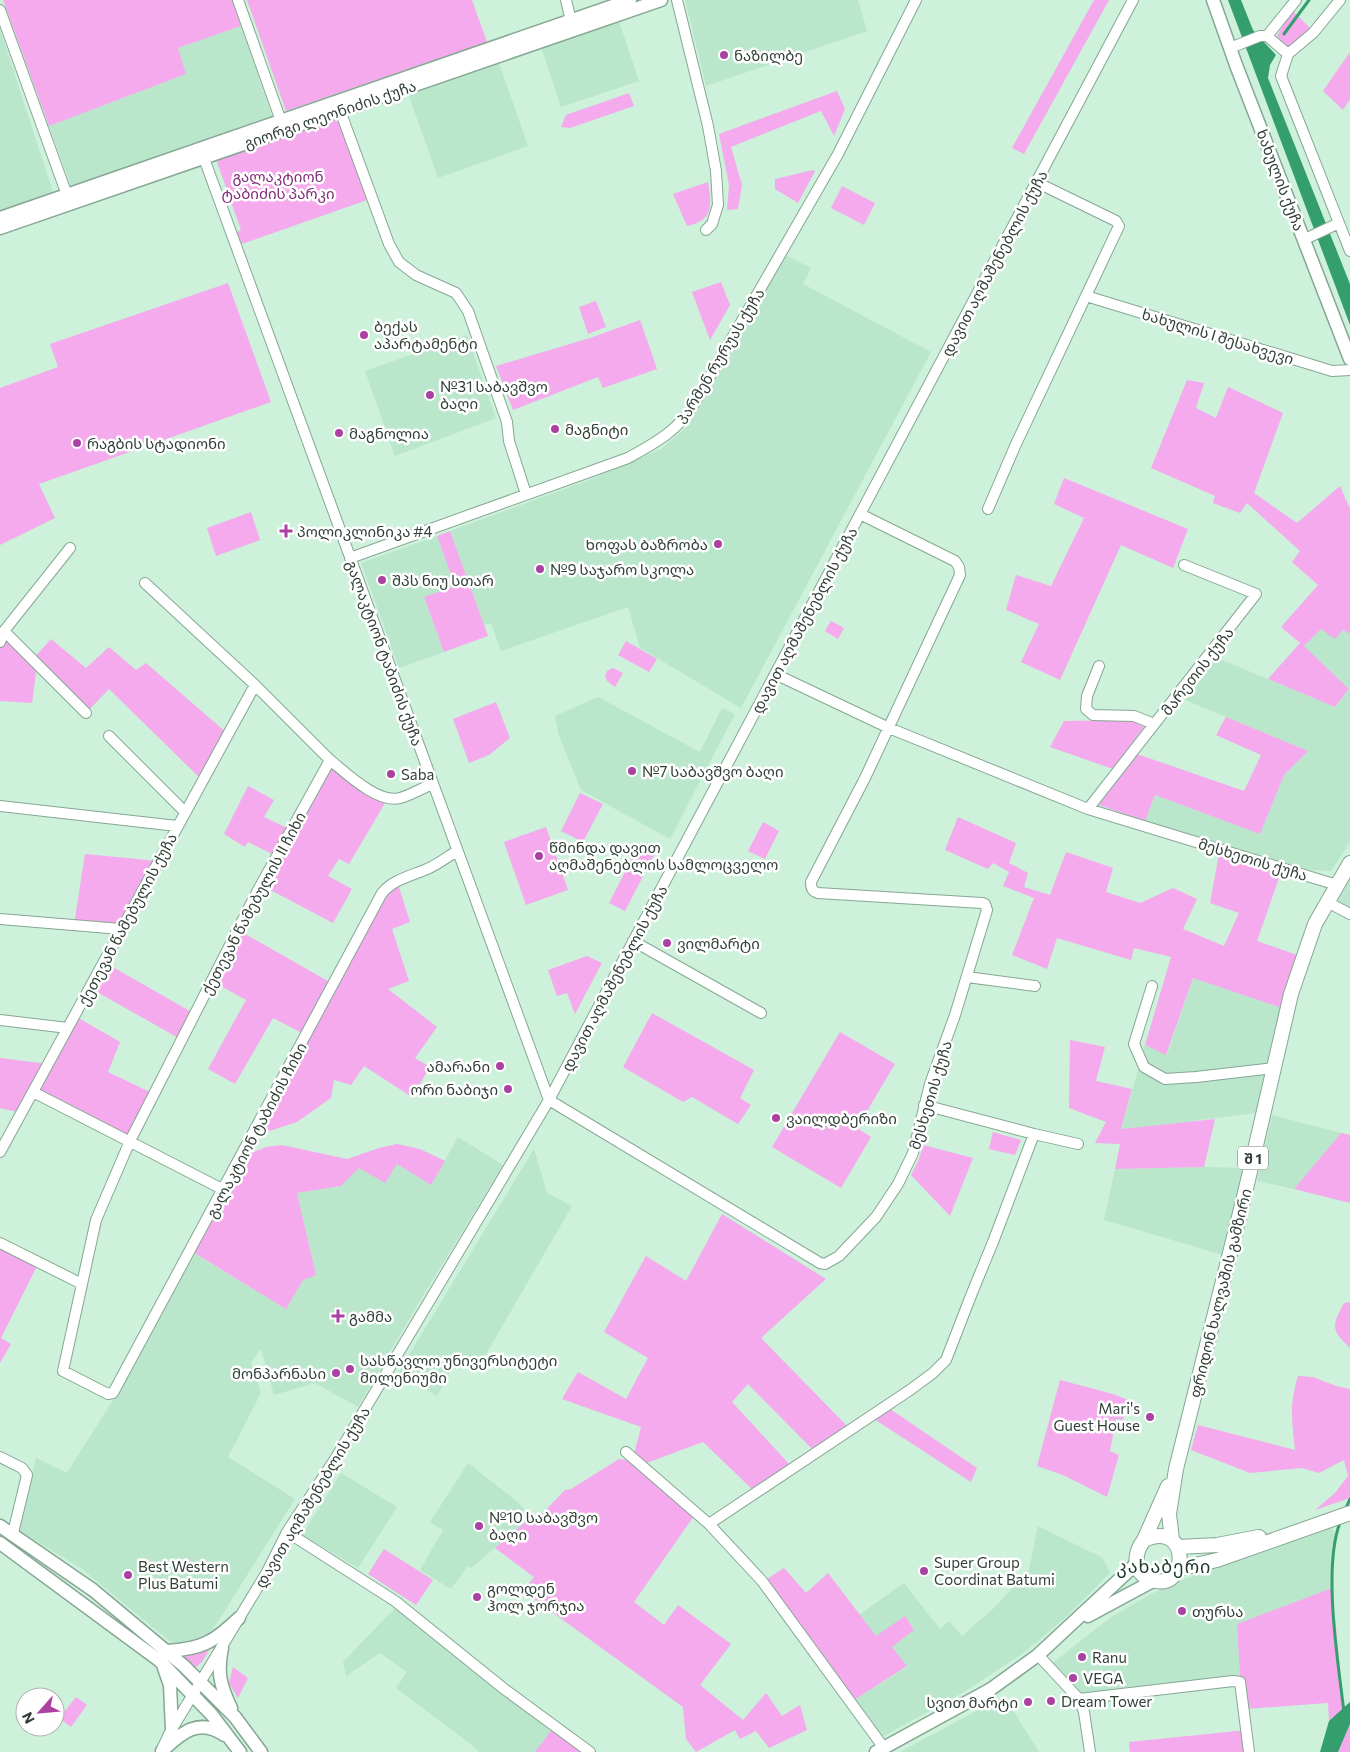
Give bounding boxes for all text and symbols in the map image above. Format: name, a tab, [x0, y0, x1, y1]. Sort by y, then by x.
place label: ნაზილბე	[734, 46, 803, 65]
marker: ნაზილბე	[718, 49, 730, 61]
street label: გიორგი ლეონიძის ქუჩა	[242, 76, 419, 153]
street label: ხახულის ქუჩა	[1252, 127, 1309, 234]
park label: გალაკტიონ ტაბიძის პარკი	[221, 167, 335, 203]
street label: დავით აღმაშენებლის ქუჩა	[937, 167, 1052, 360]
street label: პარმენ რურუას ქუჩა	[672, 285, 769, 428]
street label: ხახულის I შესახვევი	[1140, 304, 1296, 369]
place label: ბექას აპარტამენტი	[374, 317, 478, 353]
marker: ბექას აპარტამენტი	[358, 329, 370, 341]
place label: №31 საბავშვო ბაღი	[440, 377, 548, 413]
marker: №31 საბავშვო ბაღი	[424, 389, 436, 401]
place label: მაგნიტი	[565, 420, 628, 439]
marker: მაგნიტი	[549, 423, 561, 435]
place label: მაგნოლია	[349, 424, 429, 443]
marker: მაგნოლია	[333, 427, 345, 439]
place label: რაგბის სტადიონი	[87, 434, 226, 453]
marker: რაგბის სტადიონი	[71, 437, 83, 449]
place label: პოლიკლინიკა #4	[297, 522, 433, 541]
marker: პოლიკლინიკა #4	[279, 524, 293, 538]
street label: დავით აღმაშენებლის ქუჩა	[747, 524, 862, 717]
place label: Ხოფას Ბაზრობა	[586, 535, 708, 554]
marker: Ხოფას Ბაზრობა	[712, 538, 724, 550]
street label: გალაკტიონ ტაბიძის ქუჩა	[342, 558, 427, 749]
place label: №9 საჯარო სკოლა	[550, 560, 694, 579]
marker: №9 საჯარო სკოლა	[534, 563, 546, 575]
place label: შპს ნიუ სთარ	[392, 571, 494, 590]
marker: შპს ნიუ სთარ	[376, 574, 388, 586]
street label: მარეთის ქუჩა	[1157, 623, 1238, 719]
place label: №7 საბავშვო ბაღი	[642, 762, 784, 781]
place label: Saba	[401, 765, 434, 783]
marker: №7 საბავშვო ბაღი	[626, 765, 638, 777]
marker: Saba	[385, 768, 397, 780]
street label: ქეთევან წამებულის II ჩიხი	[197, 809, 310, 998]
street label: ქეთევან წამებულის ქუჩა	[74, 830, 181, 1009]
street label: მესხეთის ქუჩა	[1196, 834, 1310, 885]
place label: წმინდა დავით აღმაშენებლის სამლოცველო	[549, 838, 778, 874]
marker: წმინდა დავით აღმაშენებლის სამლოცველო	[533, 850, 545, 862]
street label: დავით აღმაშენებლის ქუჩა	[557, 882, 672, 1075]
place label: ვილმარტი	[677, 934, 760, 953]
marker: ვილმარტი	[661, 937, 673, 949]
street label: მესხეთის ქუჩა	[905, 1038, 956, 1152]
street label: გალაკტიონ ტაბიძის ჩიხი	[202, 1039, 311, 1221]
place label: ამარანი	[427, 1057, 490, 1075]
marker: ამარანი	[494, 1060, 506, 1072]
place label: ორი ნაბიჯი	[410, 1080, 498, 1099]
marker: ორი ნაბიჯი	[502, 1083, 514, 1095]
place label: ვაილდბერიზი	[786, 1109, 897, 1128]
marker: ვაილდბერიზი	[770, 1112, 782, 1124]
road number: შ 1	[1238, 1146, 1268, 1170]
street label: ფრიდონ ხალვაშის გამზირი	[1185, 1187, 1256, 1400]
place label: გამმა	[349, 1307, 392, 1326]
marker: გამმა	[331, 1309, 345, 1323]
place label: სასწავლო უნივერსიტეტი მილენიუმი	[360, 1351, 557, 1387]
marker: სასწავლო უნივერსიტეტი მილენიუმი	[344, 1363, 356, 1375]
place label: მონპარნასი	[232, 1364, 326, 1382]
marker: მონპარნასი	[330, 1367, 342, 1379]
place label: Mari's Guest House	[1054, 1399, 1140, 1434]
street label: დავით აღმაშენებლის ქუჩა	[251, 1403, 374, 1591]
marker: Mari's Guest House	[1144, 1411, 1156, 1423]
place label: №10 საბავშვო ბაღი	[489, 1508, 598, 1544]
marker: №10 საბავშვო ბაღი	[473, 1520, 485, 1532]
place label: Super Group Coordinat Batumi	[934, 1553, 1055, 1588]
district label: კახაბერი	[1117, 1555, 1211, 1578]
place label: Best Western Plus Batumi	[138, 1557, 229, 1592]
marker: Super Group Coordinat Batumi	[918, 1565, 930, 1577]
marker: Best Western Plus Batumi	[122, 1569, 134, 1581]
place label: გოლდენ ჰოლ ჯორჯია	[487, 1579, 585, 1615]
marker: გოლდენ ჰოლ ჯორჯია	[471, 1591, 483, 1603]
place label: თურსა	[1192, 1602, 1243, 1621]
marker: თურსა	[1176, 1605, 1188, 1617]
place label: Ranu	[1092, 1648, 1127, 1666]
marker: Ranu	[1076, 1651, 1088, 1663]
place label: VEGA	[1083, 1669, 1124, 1687]
marker: VEGA	[1067, 1672, 1079, 1684]
north arrow	[15, 1687, 65, 1737]
place label: Dream Tower	[1061, 1692, 1152, 1710]
place label: სვით მარტი	[926, 1693, 1018, 1712]
marker: Dream Tower	[1045, 1695, 1057, 1707]
marker: სვით მარტი	[1022, 1696, 1034, 1708]
text: N	[18, 1710, 38, 1727]

